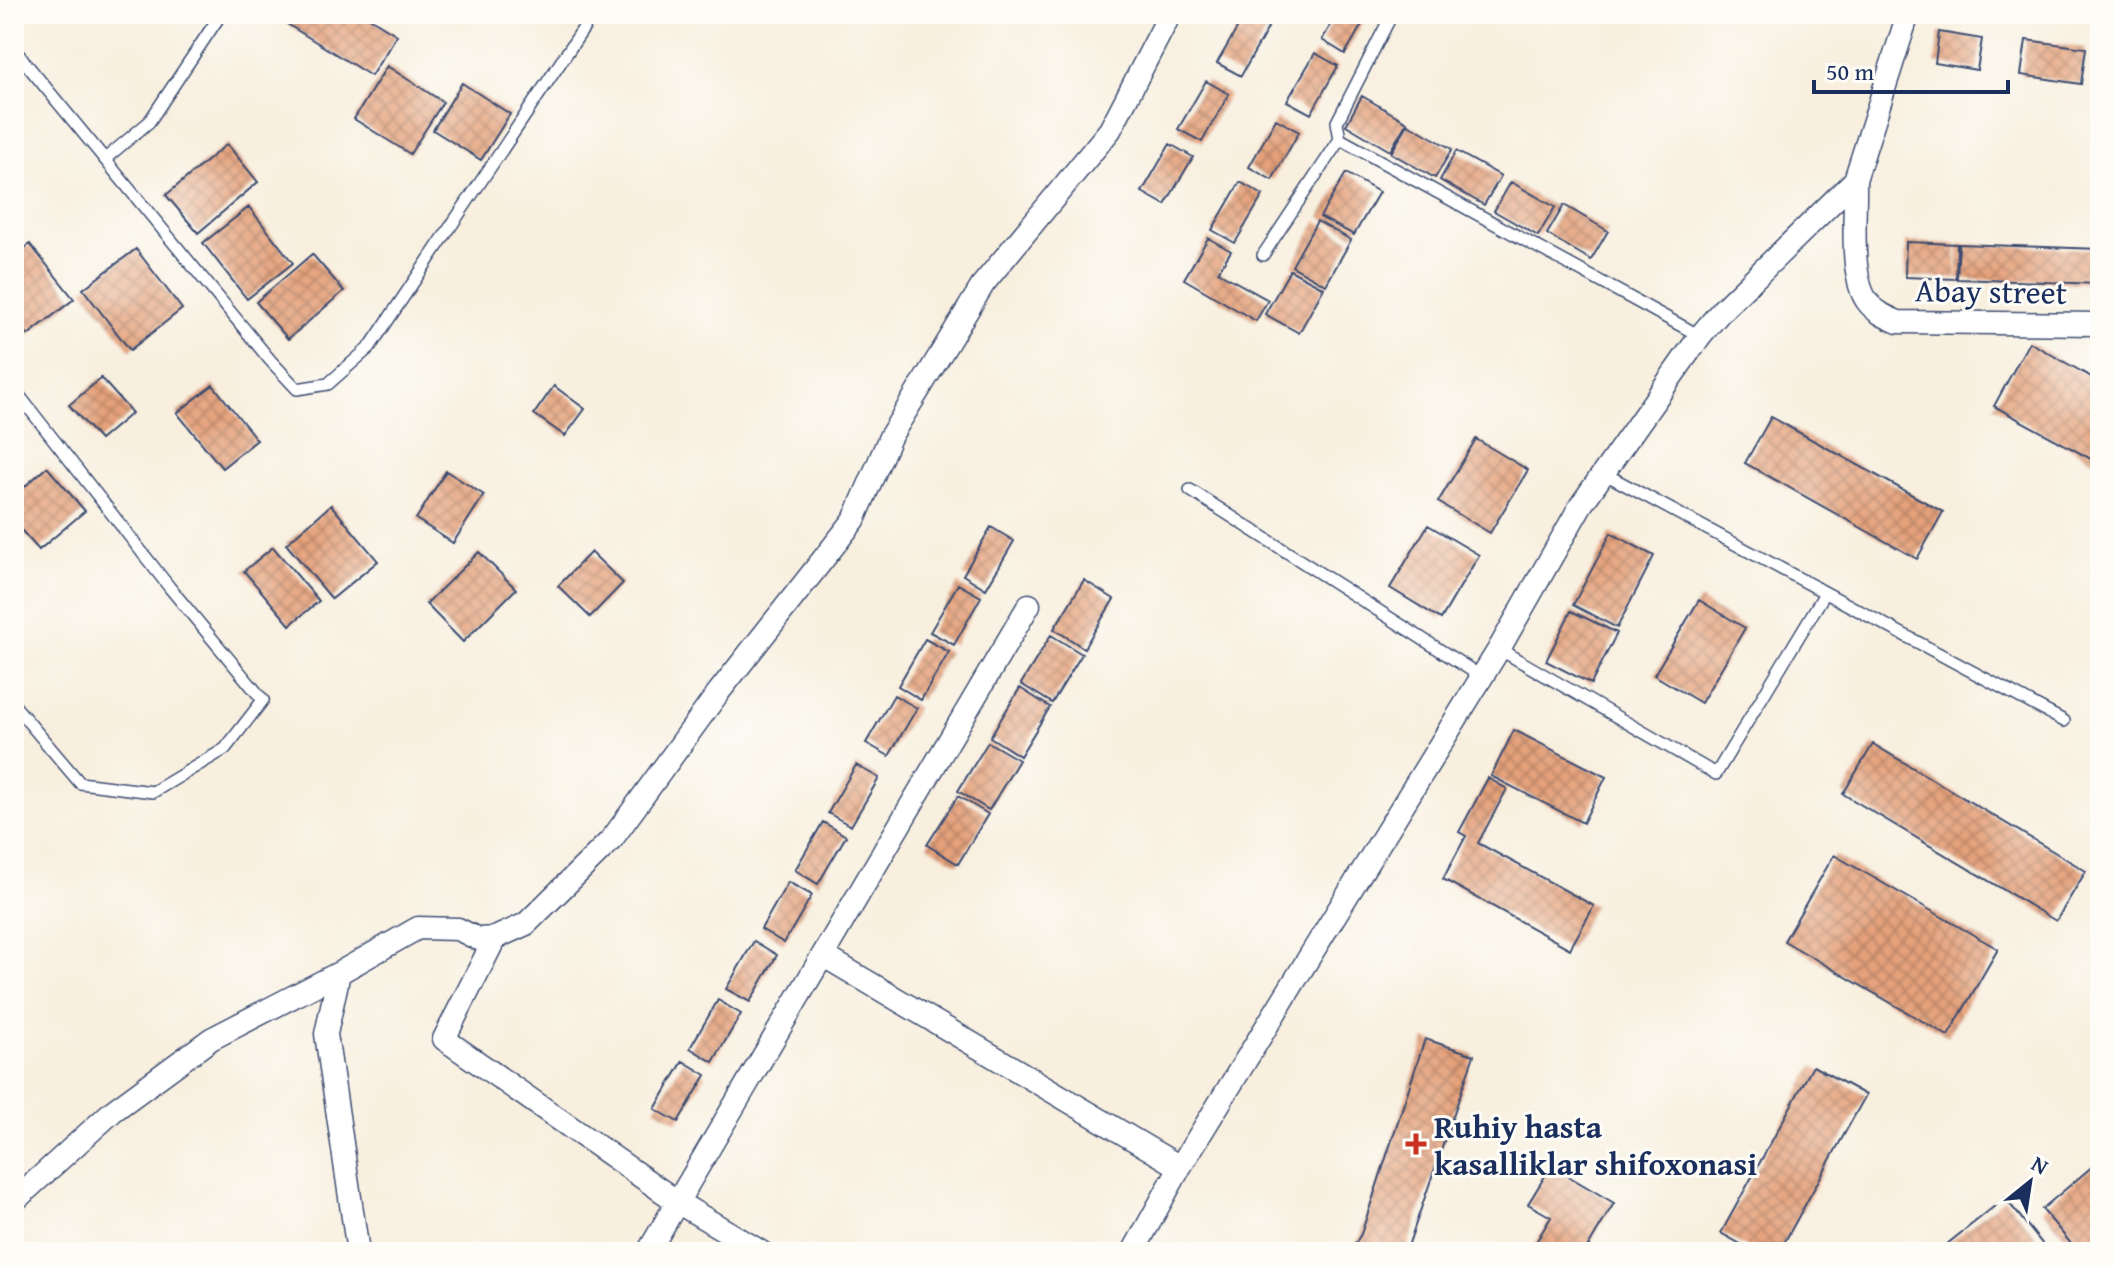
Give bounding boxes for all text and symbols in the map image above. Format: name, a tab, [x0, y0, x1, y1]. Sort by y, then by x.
scale bar	[1814, 44, 2008, 94]
text: 50 m	[1826, 54, 1874, 89]
street label: Abay street	[1915, 266, 2067, 316]
place label: Ruhiy hasta kasalliklar shifoxonasi	[1434, 1103, 1757, 1187]
marker: Ruhiy hasta kasalliklar shifoxonasi	[1405, 1133, 1427, 1155]
north arrow	[1990, 1142, 2070, 1222]
text: N	[2026, 1147, 2055, 1182]

